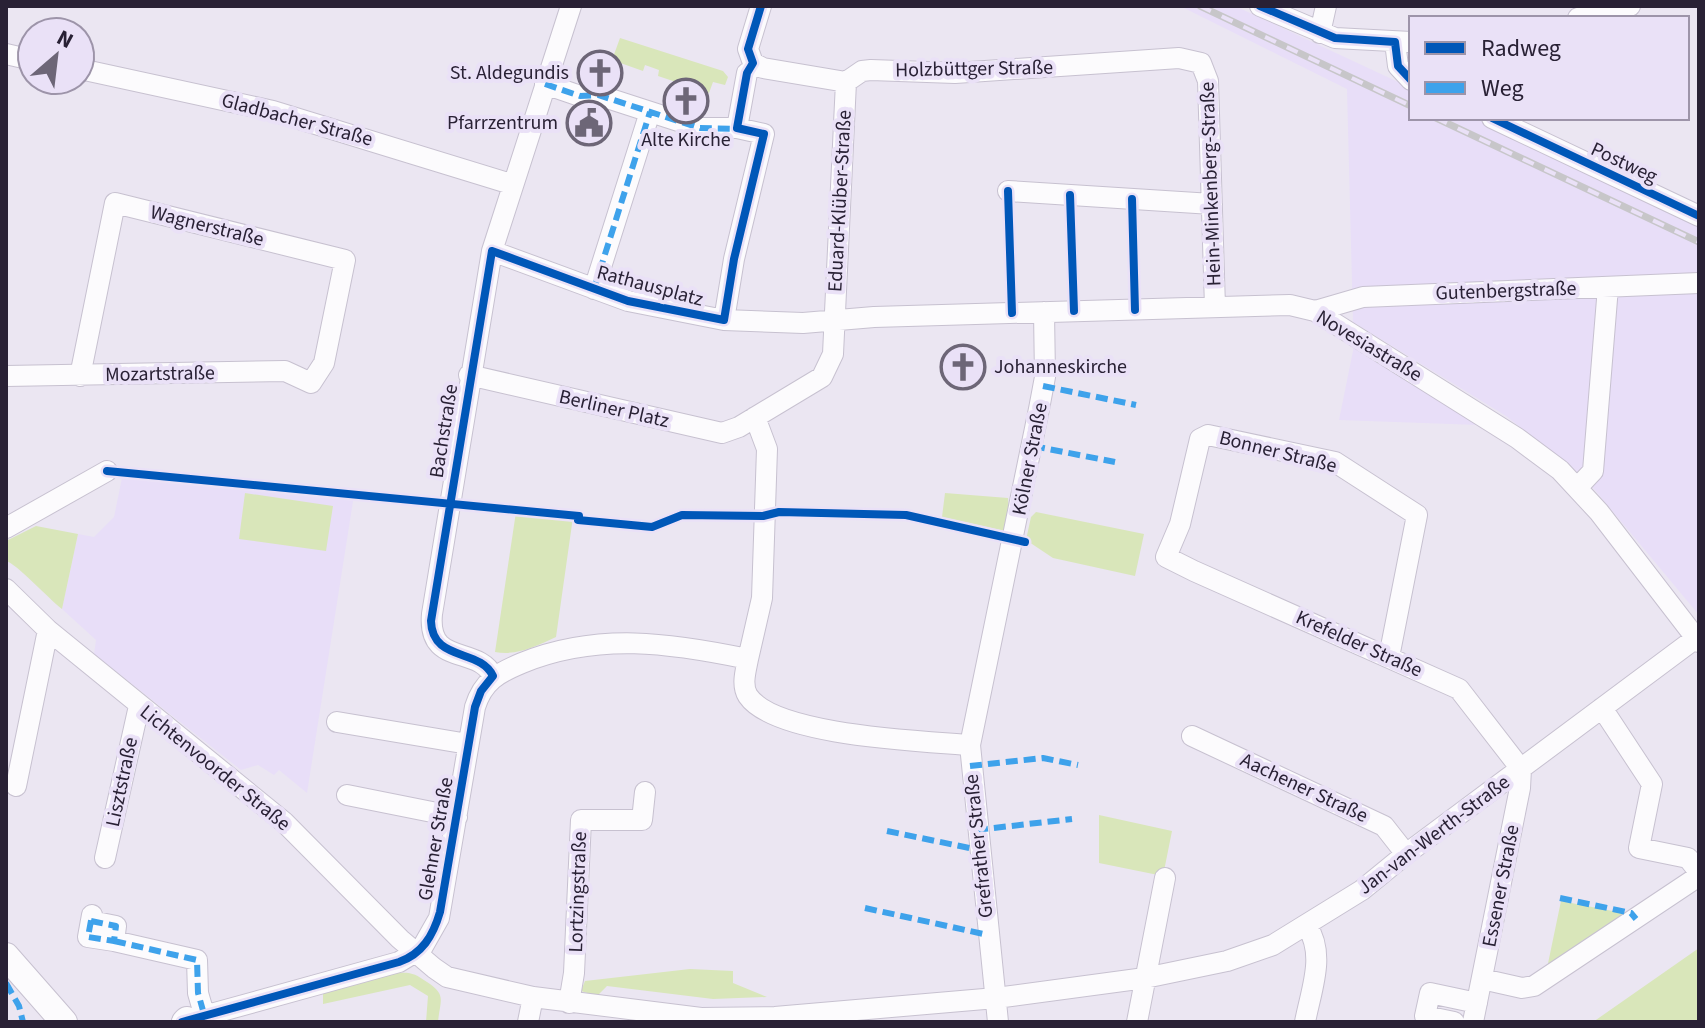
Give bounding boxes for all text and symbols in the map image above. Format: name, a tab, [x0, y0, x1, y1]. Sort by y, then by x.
north arrow	[16, 16, 96, 96]
legend	[1409, 16, 1689, 120]
text: N	[51, 22, 79, 57]
text: Radweg	[1481, 31, 1561, 66]
church icon: St. Aldegundis	[576, 49, 624, 97]
street label: Holzbüttger Straße	[895, 54, 1053, 84]
place label: St. Aldegundis	[450, 59, 569, 87]
text: Weg	[1481, 71, 1524, 106]
church icon: Alte Kirche	[662, 77, 710, 125]
street label: Hein-Minkenberg-Straße	[1193, 81, 1229, 287]
street label: Gladbacher Straße	[218, 86, 376, 154]
public building icon: Pfarrzentrum	[565, 99, 613, 147]
place label: Pfarrzentrum	[447, 109, 558, 137]
street label: Eduard-Klüber-Straße	[821, 109, 859, 293]
place label: Alte Kirche	[641, 126, 731, 154]
street label: Postweg	[1586, 135, 1662, 191]
street label: Wagnerstraße	[147, 198, 267, 254]
street label: Rathausplatz	[594, 258, 706, 314]
street label: Gutenbergstraße	[1435, 275, 1577, 307]
street label: Novesiastraße	[1311, 303, 1427, 389]
church icon: Johanneskirche	[939, 343, 987, 391]
place label: Johanneskirche	[994, 353, 1127, 381]
street label: Mozartstraße	[105, 359, 215, 389]
street label: Bachstraße	[423, 382, 465, 480]
street label: Berliner Platz	[556, 383, 672, 435]
street label: Kölner Straße	[1005, 400, 1055, 518]
street label: Bonner Straße	[1216, 424, 1340, 480]
street label: Krefelder Straße	[1291, 604, 1427, 684]
street label: Lichtenvoorder Straße	[134, 698, 296, 838]
street label: Lisztstraße	[99, 735, 145, 829]
street label: Aachener Straße	[1236, 746, 1373, 830]
street label: Jan-van-Werth-Straße	[1352, 768, 1516, 901]
street label: Grefrather Straße	[958, 773, 1000, 919]
street label: Glehner Straße	[411, 775, 461, 903]
street label: Essener Straße	[1475, 822, 1527, 950]
street label: Lortzingstraße	[562, 831, 594, 953]

